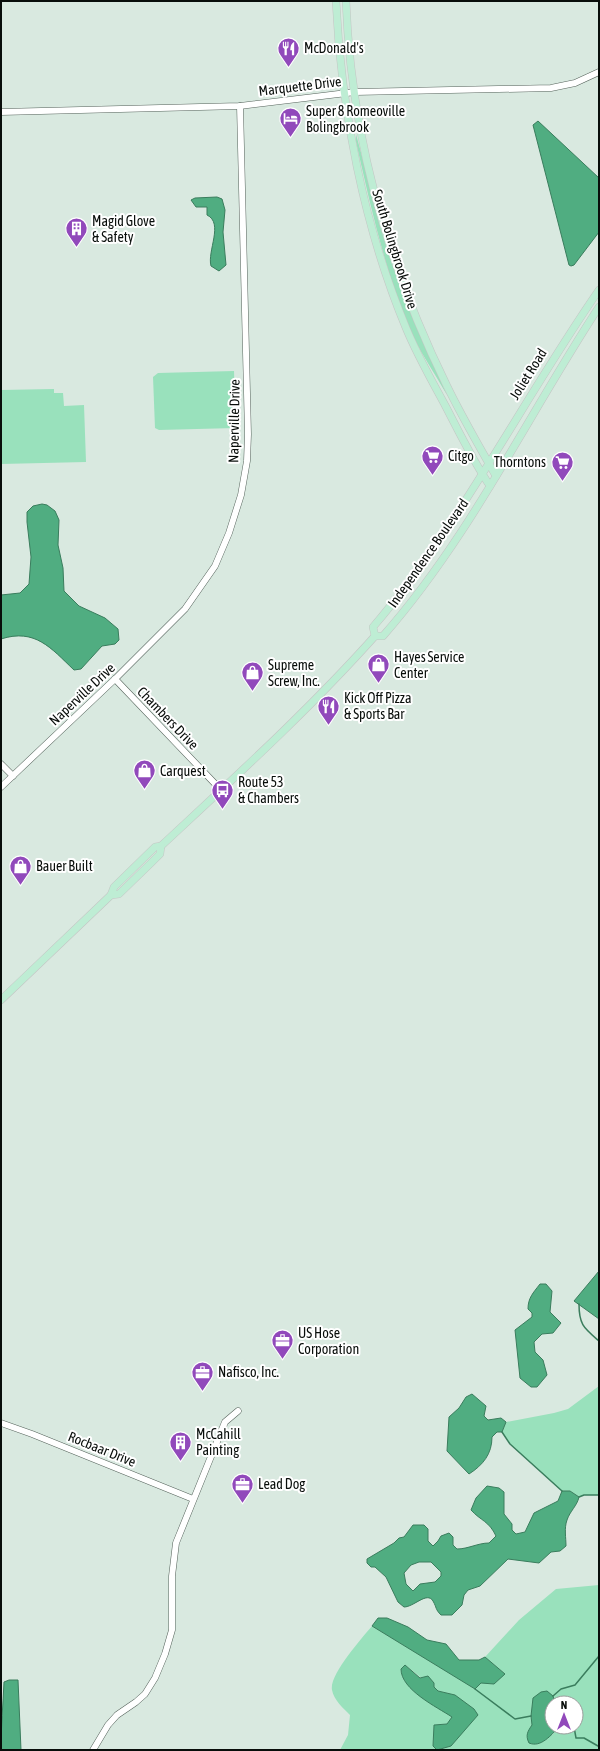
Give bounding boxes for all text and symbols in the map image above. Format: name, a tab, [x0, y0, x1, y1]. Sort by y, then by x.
restaurant icon: McDonald's	[275, 35, 301, 68]
place label: McDonald's	[304, 40, 364, 56]
street label: Marquette Drive	[258, 73, 342, 99]
place label: Super 8 Romeoville Bolingbrook	[306, 103, 405, 135]
hotel icon: Super 8 Romeoville Bolingbrook	[277, 106, 303, 139]
street label: South Bolingbrook Drive	[369, 187, 421, 311]
place label: Magid Glove & Safety	[92, 213, 155, 245]
building icon: Magid Glove & Safety	[64, 216, 90, 249]
street label: Joliet Road	[506, 346, 550, 402]
street label: Naperville Drive	[225, 379, 243, 463]
supermarket icon: Citgo	[420, 443, 446, 476]
place label: Citgo	[448, 448, 474, 464]
supermarket icon: Thorntons	[549, 449, 575, 482]
place label: Thorntons	[494, 454, 546, 470]
street label: Independence Boulevard	[384, 496, 472, 610]
place label: Hayes Service Center	[394, 649, 464, 681]
shop icon: Hayes Service Center	[366, 652, 392, 685]
place label: Supreme Screw, Inc.	[268, 657, 320, 689]
street label: Naperville Drive	[46, 660, 118, 728]
shop icon: Supreme Screw, Inc.	[240, 660, 266, 693]
street label: Chambers Drive	[134, 683, 202, 753]
place label: Kick Off Pizza & Sports Bar	[344, 690, 411, 722]
restaurant icon: Kick Off Pizza & Sports Bar	[315, 693, 341, 726]
shop icon: Carquest	[131, 758, 157, 791]
place label: Carquest	[160, 763, 206, 779]
place label: Route 53 & Chambers	[238, 774, 299, 806]
bus stop icon: Route 53 & Chambers	[209, 777, 235, 810]
shop icon: Bauer Built	[8, 853, 34, 886]
place label: Bauer Built	[36, 858, 93, 874]
place label: US Hose Corporation	[298, 1325, 359, 1357]
office icon: US Hose Corporation	[269, 1328, 295, 1361]
office icon: Nafisco, Inc.	[189, 1359, 215, 1392]
place label: Nafisco, Inc.	[218, 1364, 279, 1380]
place label: McCahill Painting	[196, 1426, 241, 1458]
street label: Rocbaar Drive	[66, 1428, 138, 1470]
building icon: McCahill Painting	[168, 1429, 194, 1462]
office icon: Lead Dog	[229, 1471, 255, 1504]
place label: Lead Dog	[258, 1476, 305, 1492]
north arrow	[544, 1695, 584, 1735]
text: N	[561, 1699, 567, 1711]

